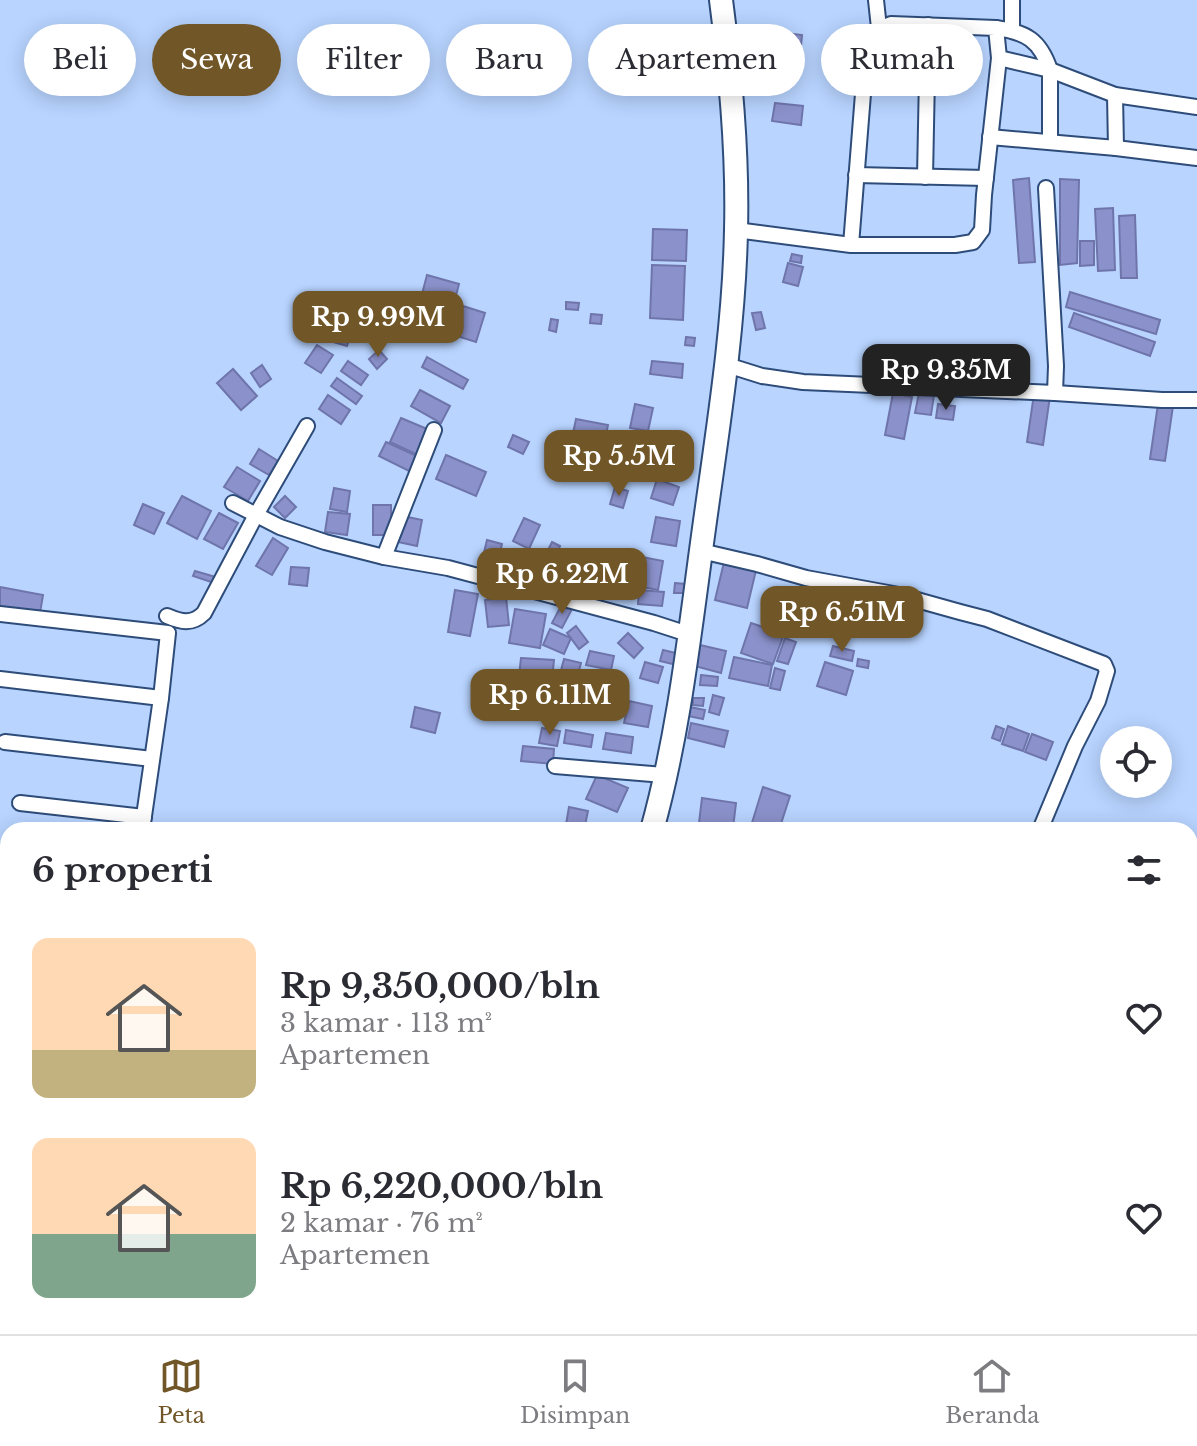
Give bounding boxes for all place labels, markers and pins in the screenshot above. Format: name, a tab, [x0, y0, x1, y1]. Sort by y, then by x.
pin: Rp 9.99M	[295, 291, 461, 359]
pin: Rp 9.35M	[863, 344, 1029, 412]
pin: Rp 5.5M	[545, 430, 693, 498]
pin: Rp 6.22M	[479, 548, 645, 616]
pin: Rp 6.51M	[759, 586, 925, 654]
pin: Rp 6.11M	[467, 669, 633, 737]

